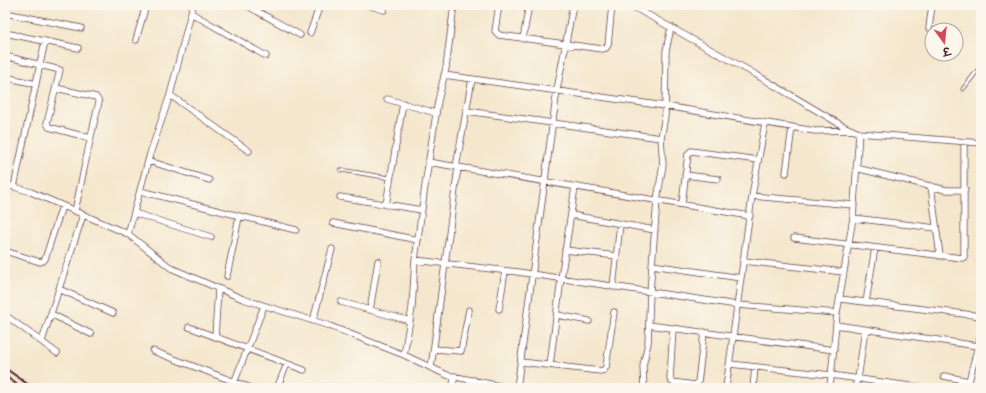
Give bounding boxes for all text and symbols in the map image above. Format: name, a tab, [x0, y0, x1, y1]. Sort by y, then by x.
north arrow	[924, 22, 964, 62]
text: उ	[939, 42, 953, 60]

